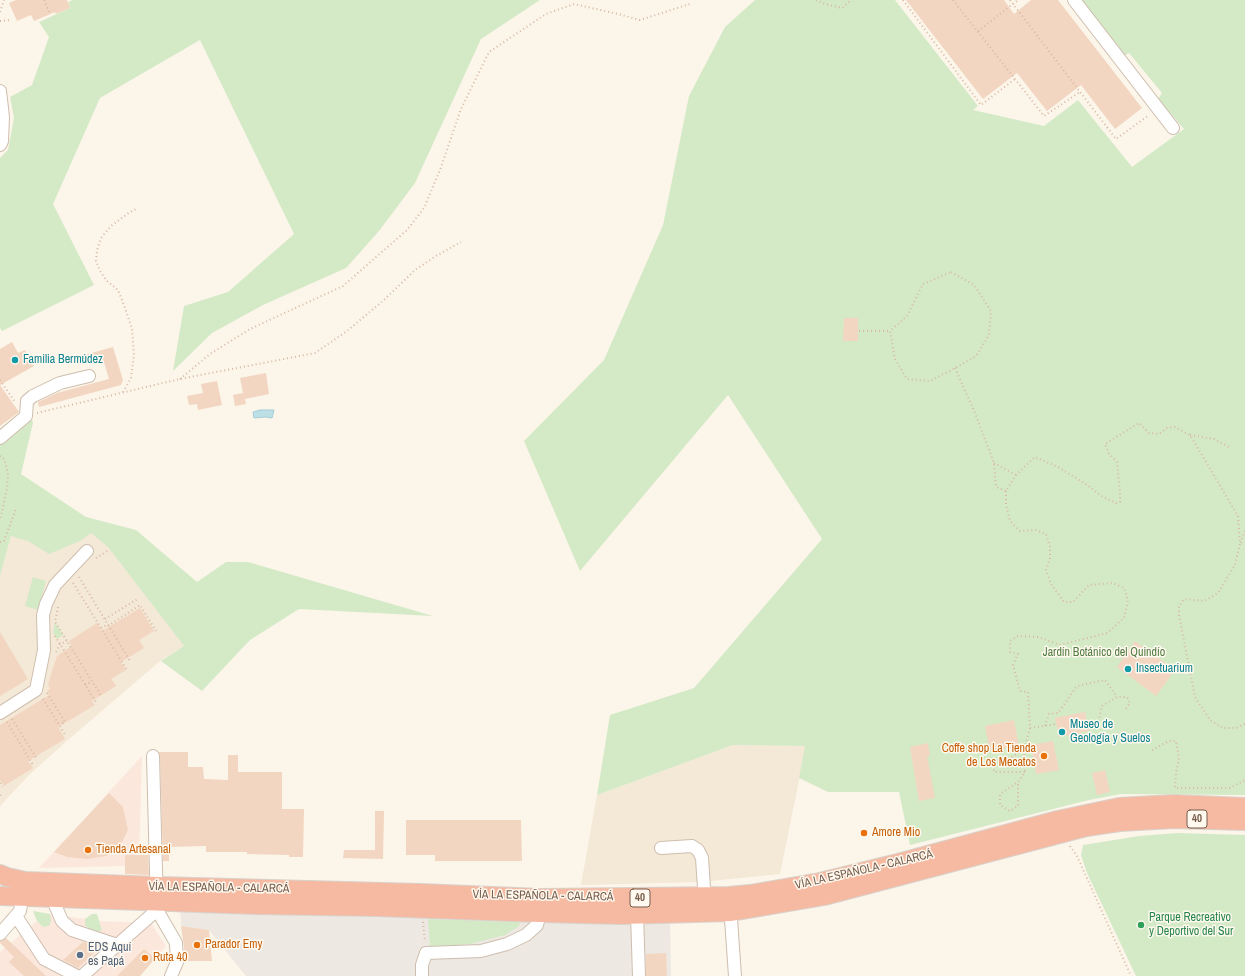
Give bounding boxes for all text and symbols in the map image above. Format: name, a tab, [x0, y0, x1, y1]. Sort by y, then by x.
place label: Familia Bermúdez	[23, 353, 103, 367]
marker: Familia Bermúdez	[10, 355, 20, 365]
park label: Jardín Botánico del Quindío	[1043, 646, 1165, 660]
place label: Insectuarium	[1136, 662, 1193, 676]
marker: Insectuarium	[1123, 664, 1133, 674]
place label: Museo de Geología y Suelos	[1070, 718, 1150, 746]
marker: Museo de Geología y Suelos	[1057, 727, 1067, 737]
place label: Coffe shop La Tienda de Los Mecatos	[942, 742, 1036, 770]
marker: Coffe shop La Tienda de Los Mecatos	[1039, 751, 1049, 761]
road number: 40	[1187, 810, 1207, 828]
place label: Amore Mio	[872, 826, 920, 840]
marker: Amore Mio	[859, 828, 869, 838]
place label: Tienda Artesanal	[96, 843, 171, 857]
marker: Tienda Artesanal	[83, 845, 93, 855]
street label: VÍA LA ESPAÑOLA - CALARCÁ	[794, 847, 934, 893]
street label: VÍA LA ESPAÑOLA - CALARCÁ	[148, 880, 290, 896]
street label: VÍA LA ESPAÑOLA - CALARCÁ	[472, 888, 614, 904]
road number: 40	[630, 889, 650, 907]
place label: Parque Recreativo y Deportivo del Sur	[1149, 911, 1233, 939]
marker: Parque Recreativo y Deportivo del Sur	[1136, 920, 1146, 930]
place label: Parador Emy	[205, 938, 262, 952]
marker: Parador Emy	[192, 940, 202, 950]
place label: EDS Aquí es Papá	[88, 941, 131, 969]
marker: EDS Aquí es Papá	[75, 950, 85, 960]
place label: Ruta 40	[153, 951, 187, 965]
marker: Ruta 40	[140, 953, 150, 963]

